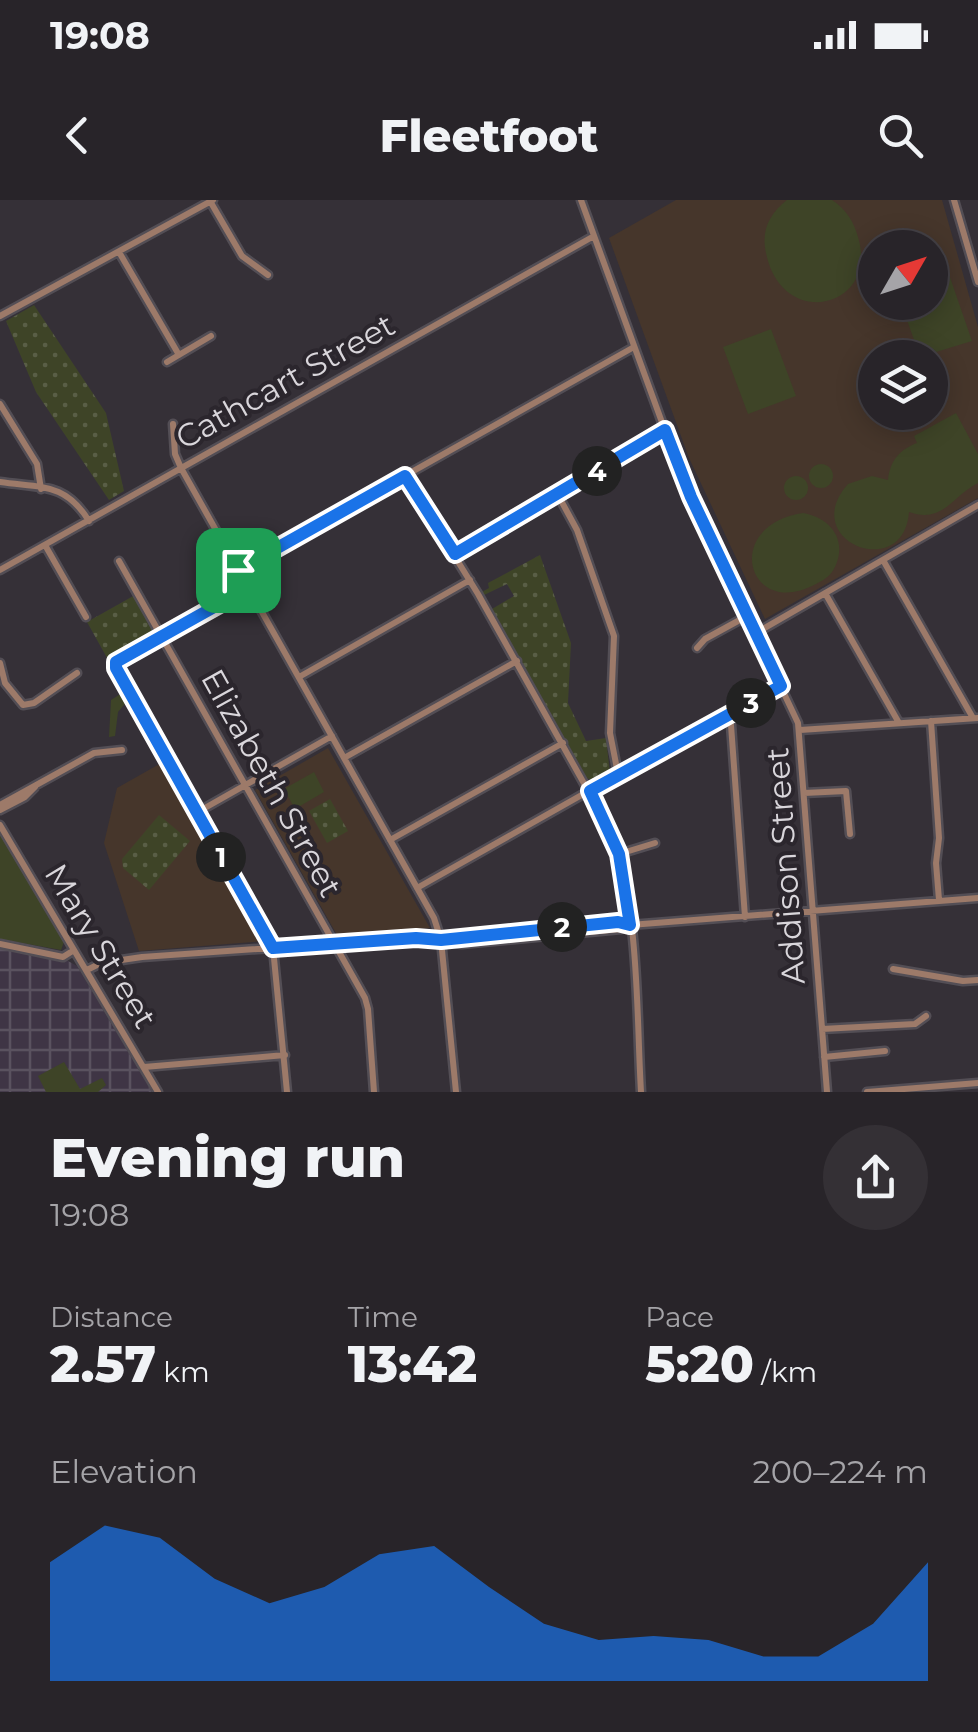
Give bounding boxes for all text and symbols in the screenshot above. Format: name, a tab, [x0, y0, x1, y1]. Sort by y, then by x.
text: 19:08	[50, 12, 150, 59]
icon: back	[50, 108, 105, 163]
text: Fleetfoot	[380, 108, 598, 163]
icon: search	[873, 108, 928, 163]
north arrow	[858, 230, 948, 320]
map controls	[858, 230, 948, 430]
street label: Cathcart Street	[169, 305, 401, 457]
button: layers	[858, 340, 948, 430]
pin: 4	[572, 446, 622, 496]
text: 4	[587, 454, 607, 488]
pin	[196, 528, 281, 613]
icon: arrive	[211, 543, 266, 598]
street label: Elizabeth Street	[193, 662, 351, 904]
pin: 3	[726, 678, 776, 728]
text: 3	[743, 686, 759, 720]
street label: Addison Street	[757, 746, 813, 986]
pin: 1	[196, 832, 246, 882]
text: 1	[216, 840, 226, 874]
street label: Mary Street	[37, 857, 165, 1035]
pin: 2	[537, 902, 587, 952]
text: 2	[554, 910, 570, 944]
text: Evening run	[50, 1124, 405, 1191]
button: share	[823, 1125, 928, 1230]
text: 19:08	[50, 1195, 129, 1234]
text: Distance	[50, 1300, 173, 1334]
text: Time	[348, 1300, 418, 1334]
text: Pace	[645, 1300, 714, 1334]
text: 2.57	[50, 1334, 156, 1395]
text: 13:42	[348, 1334, 477, 1395]
text: 5:20	[645, 1334, 754, 1395]
text: km	[156, 1355, 210, 1389]
text: /km	[754, 1355, 817, 1389]
text: Elevation	[50, 1452, 198, 1491]
text: 200–224 m	[753, 1452, 928, 1491]

